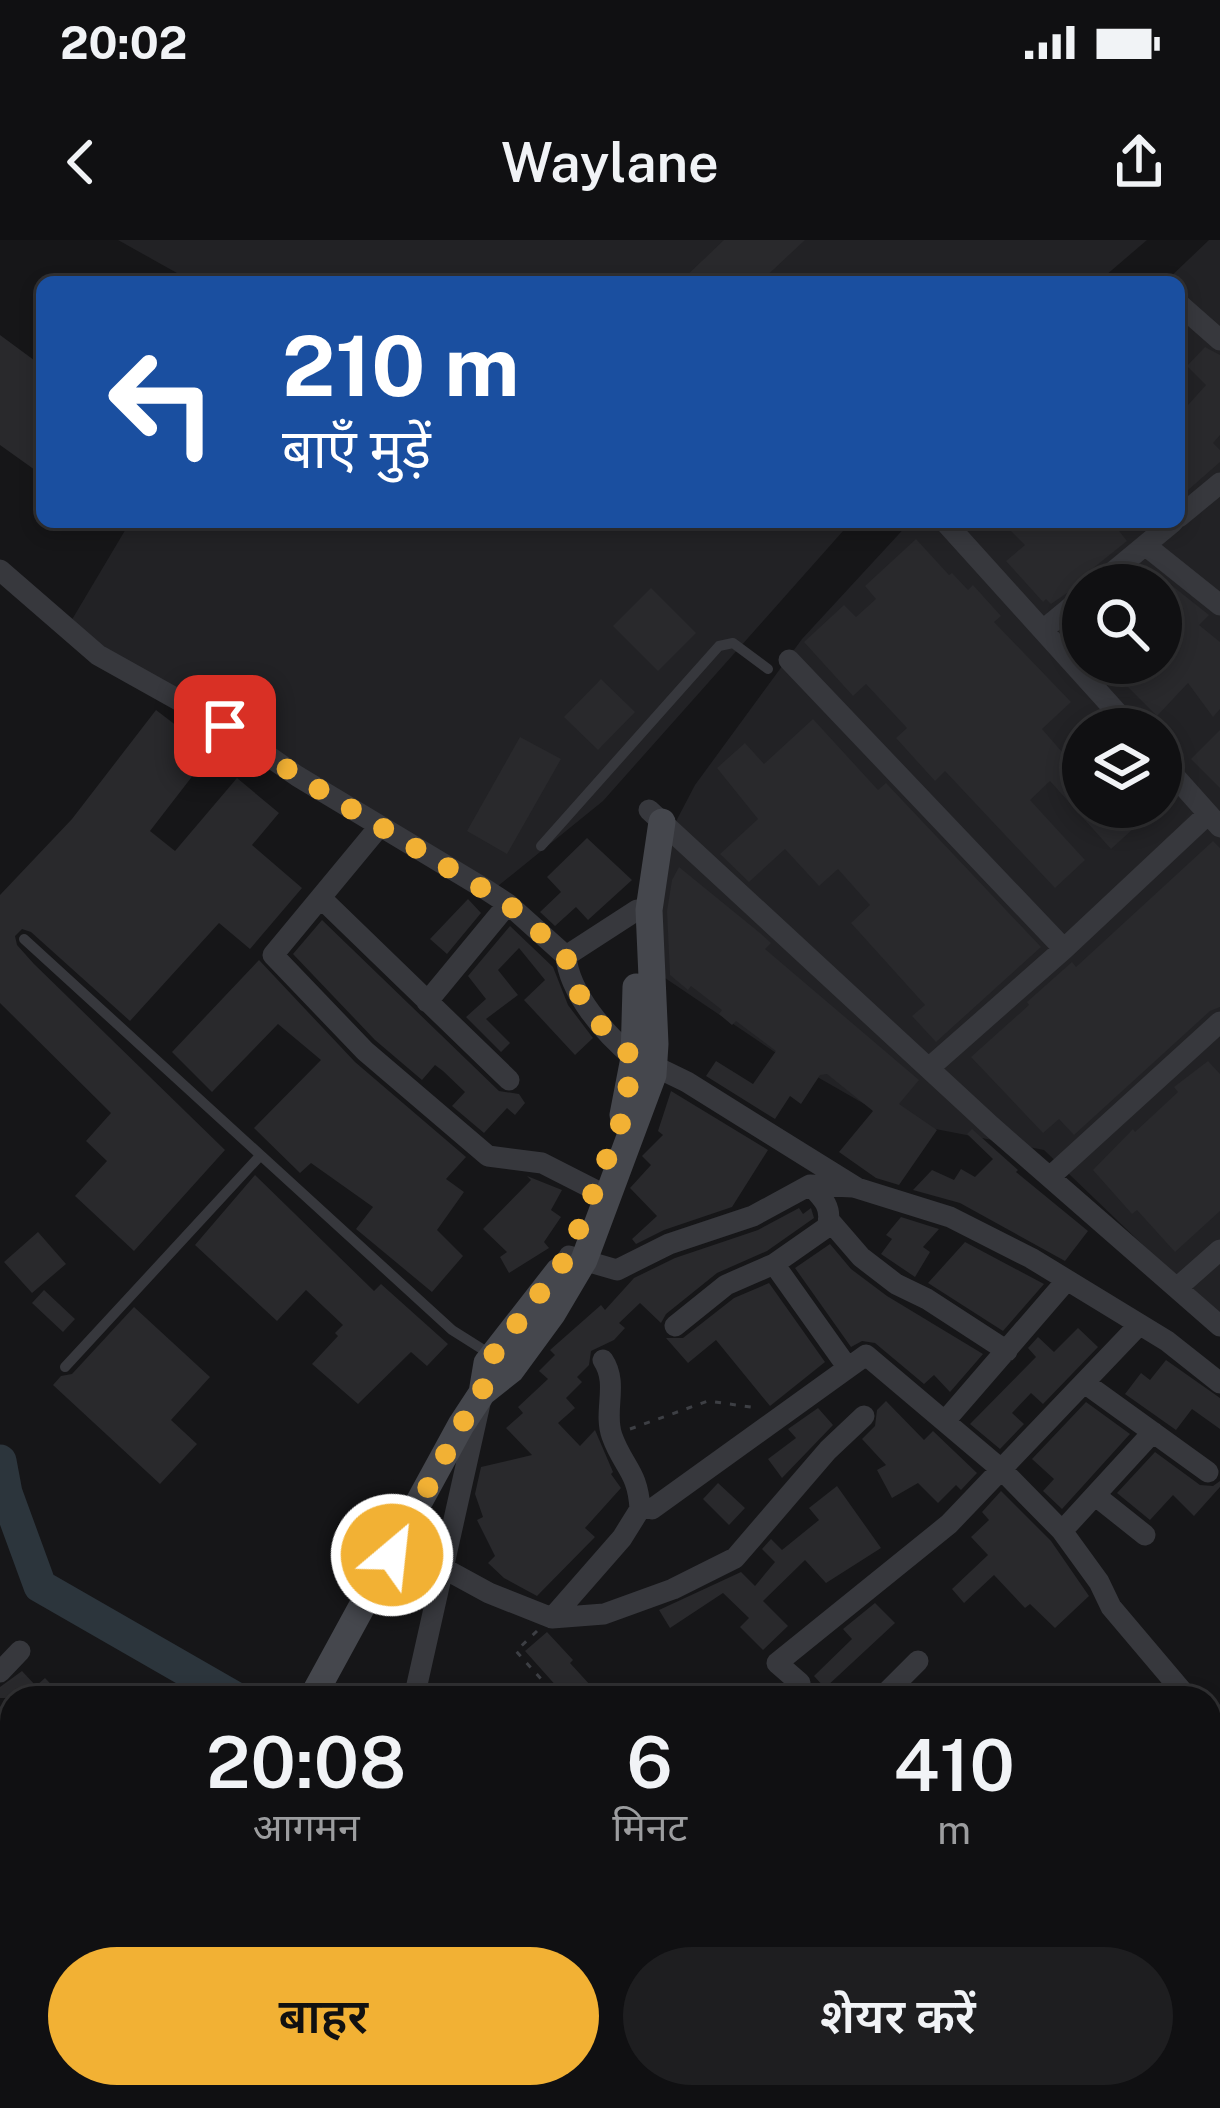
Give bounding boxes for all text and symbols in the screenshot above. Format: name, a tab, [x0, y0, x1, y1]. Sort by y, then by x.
text: 20:02	[60, 16, 187, 69]
icon: back	[48, 129, 114, 195]
icon: share	[1106, 129, 1172, 195]
text: Waylane	[501, 131, 719, 194]
text: 210 m	[282, 316, 520, 415]
icon: left	[84, 324, 240, 480]
text: बाएँ मुड़ें	[282, 417, 431, 480]
map controls	[1062, 564, 1182, 828]
button: search	[1062, 564, 1182, 684]
pin	[174, 675, 276, 777]
icon: arrive	[192, 693, 258, 759]
button: layers	[1062, 708, 1182, 828]
position arrow	[329, 1492, 455, 1618]
text: 20:08	[206, 1720, 406, 1804]
text: 6	[627, 1720, 673, 1804]
text: 410	[893, 1723, 1015, 1807]
text: आगमन	[253, 1804, 360, 1850]
text: मिनट	[612, 1804, 687, 1850]
text: m	[937, 1807, 971, 1853]
button: बाहर	[48, 1947, 599, 2085]
button: शेयर करें	[623, 1947, 1173, 2085]

